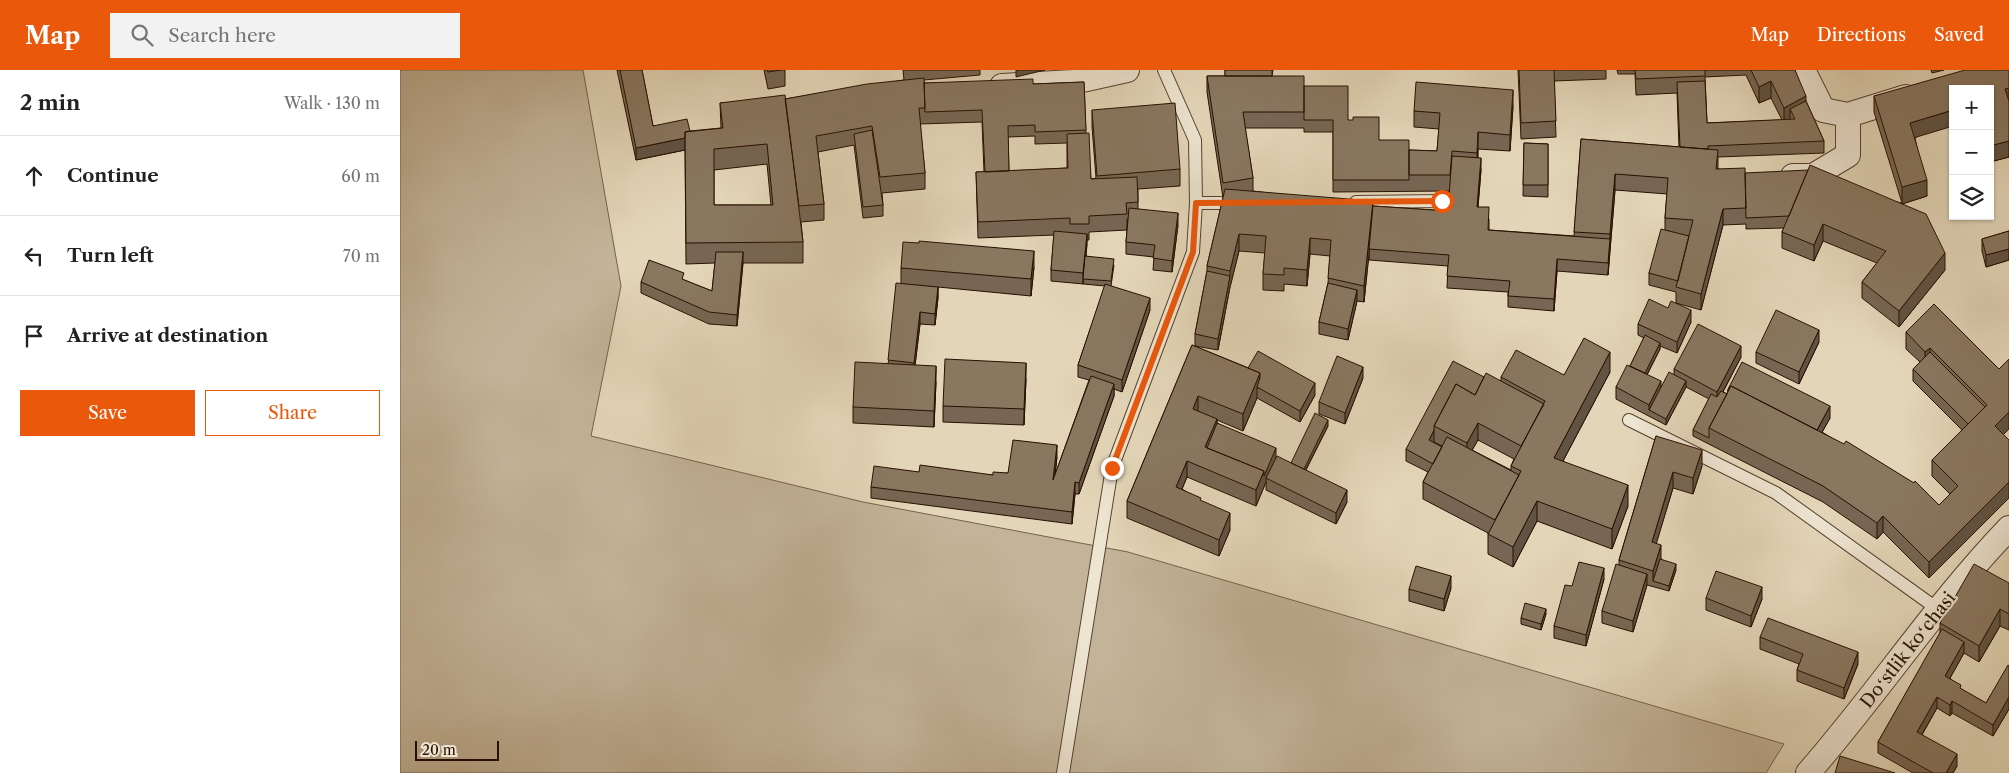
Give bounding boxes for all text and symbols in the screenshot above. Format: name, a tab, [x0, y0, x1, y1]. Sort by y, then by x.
search box	[110, 13, 460, 58]
text: Map	[25, 21, 80, 50]
icon: search	[128, 21, 156, 49]
text: Search here	[168, 24, 276, 47]
text: Map	[1750, 24, 1789, 46]
text: Directions	[1817, 24, 1906, 46]
text: Saved	[1934, 24, 1984, 46]
map controls	[1949, 85, 1994, 220]
button: +	[1949, 85, 1994, 130]
text: 2 min	[20, 90, 80, 115]
text: Walk · 130 m	[284, 93, 380, 113]
button: −	[1949, 130, 1994, 175]
icon: ahead	[20, 162, 48, 190]
text: Continue	[67, 164, 159, 187]
text: 60 m	[341, 166, 380, 186]
button: layers	[1949, 175, 1994, 220]
route start	[1431, 190, 1454, 213]
icon: left	[20, 242, 48, 270]
text: Turn left	[67, 244, 154, 267]
text: 70 m	[343, 246, 380, 266]
icon: arrive	[20, 322, 48, 350]
text: Arrive at destination	[67, 324, 268, 347]
button: Save	[20, 390, 195, 436]
button: Share	[205, 390, 380, 436]
route end	[1101, 457, 1124, 480]
street label: Doʻstlik koʻchasi	[1856, 587, 1961, 713]
scale bar	[415, 738, 499, 761]
text: 20 m	[422, 741, 456, 759]

